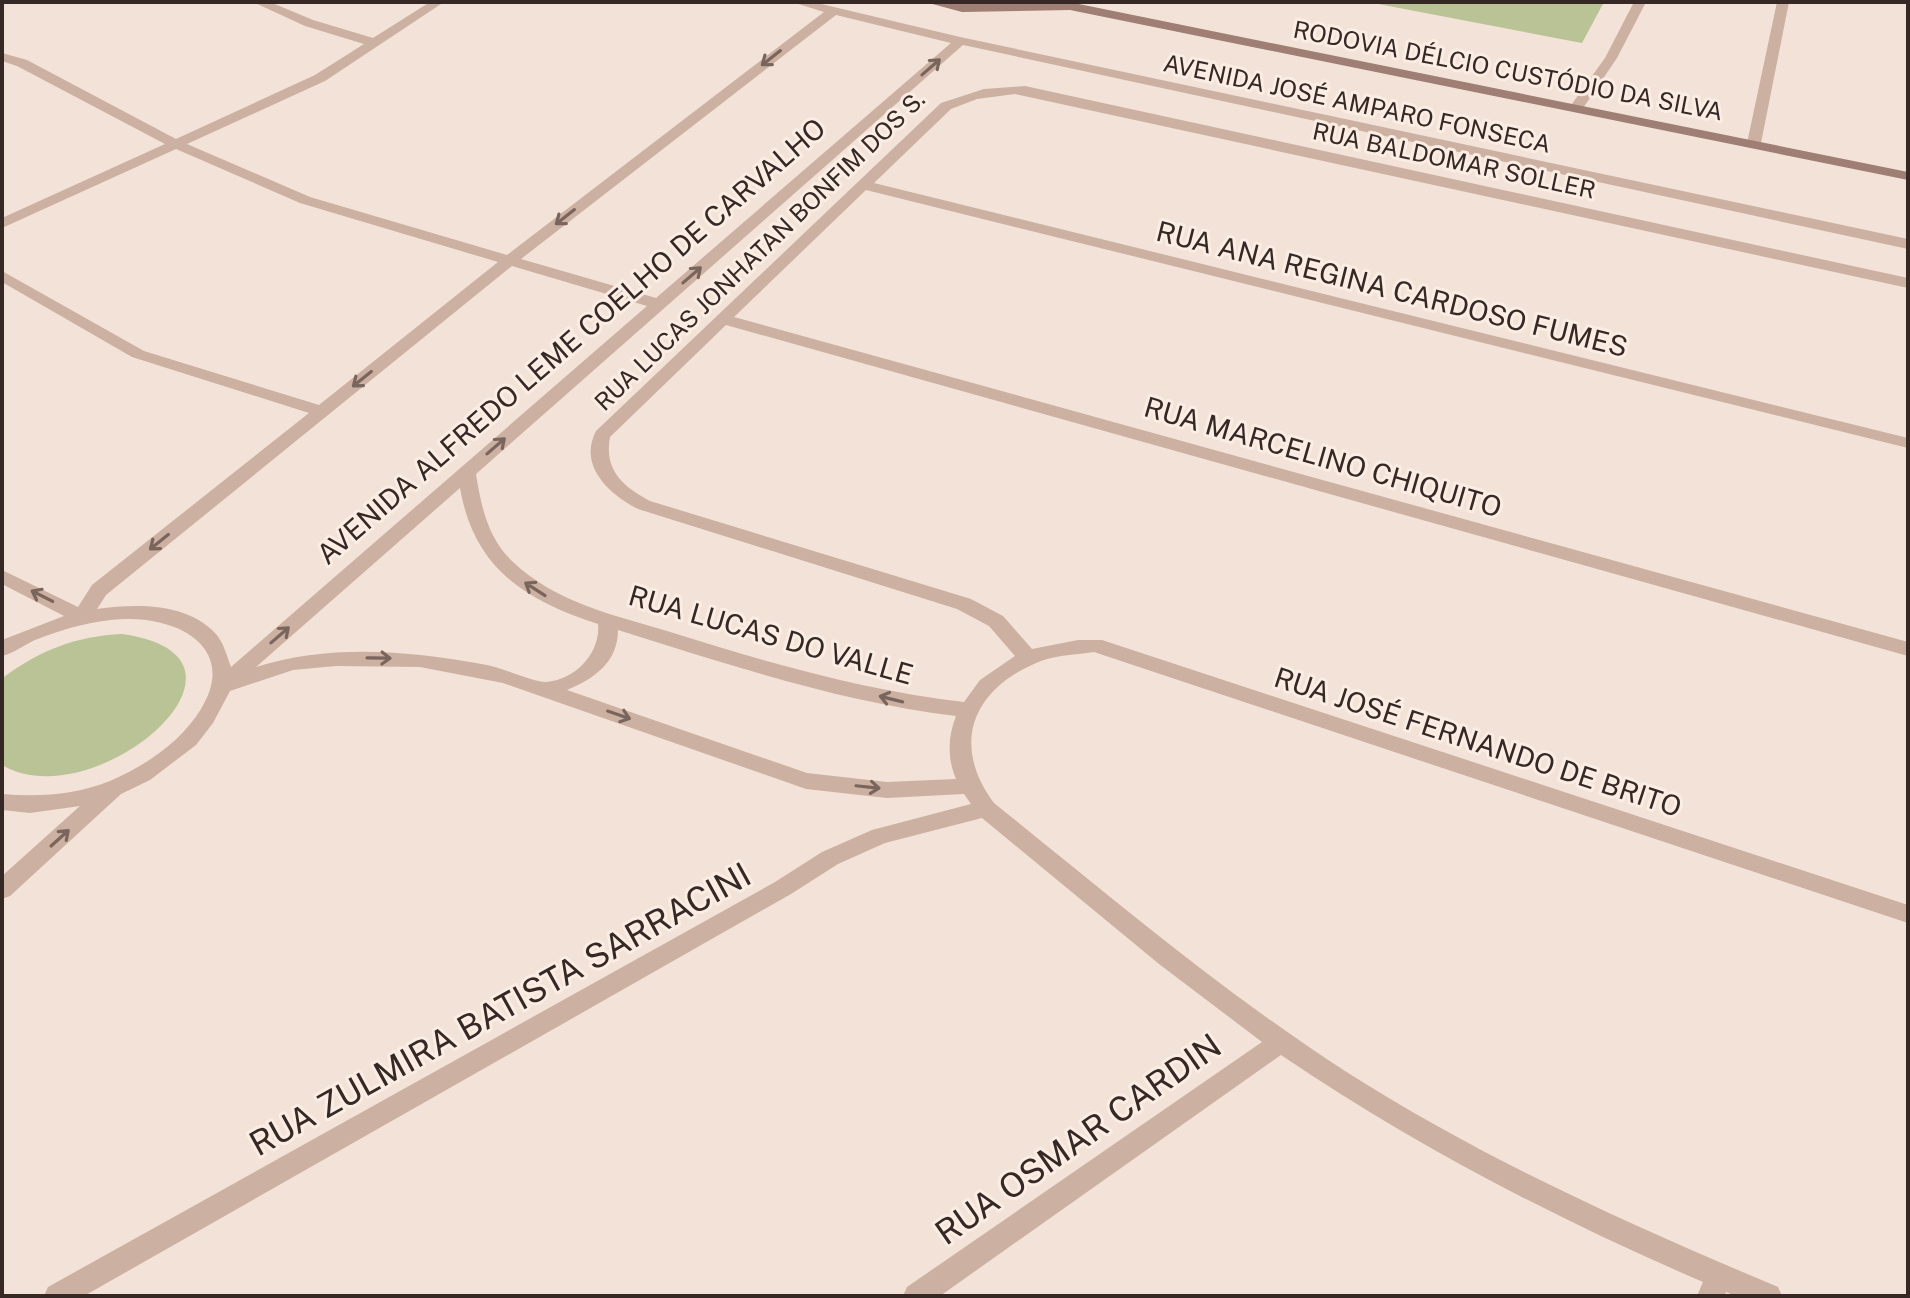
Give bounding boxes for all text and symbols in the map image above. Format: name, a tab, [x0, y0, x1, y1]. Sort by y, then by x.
street label: RODOVIA DÉLCIO CUSTÓDIO DA SILVA	[1291, 15, 1725, 125]
street label: AVENIDA JOSÉ AMPARO FONSECA	[1161, 48, 1554, 158]
one-way arrow	[761, 50, 782, 67]
one-way arrow	[920, 58, 940, 76]
street label: RUA LUCAS JONHATAN BONFIM DOS S.	[588, 85, 930, 416]
street label: AVENIDA ALFREDO LEME COELHO DE CARVALHO	[310, 111, 832, 570]
street label: RUA BALDOMAR SOLLER	[1310, 116, 1598, 204]
one-way arrow	[555, 208, 576, 226]
street label: RUA ANA REGINA CARDOSO FUMES	[1153, 214, 1631, 363]
one-way arrow	[682, 266, 702, 284]
one-way arrow	[352, 370, 373, 387]
street label: RUA MARCELINO CHIQUITO	[1141, 390, 1506, 523]
one-way arrow	[486, 437, 506, 455]
one-way arrow	[149, 533, 170, 550]
street label: RUA LUCAS DO VALLE	[625, 578, 917, 691]
one-way arrow	[524, 581, 547, 597]
one-way arrow	[30, 588, 54, 604]
one-way arrow	[269, 626, 289, 644]
one-way arrow	[365, 650, 392, 666]
street label: RUA JOSÉ FERNANDO DE BRITO	[1270, 660, 1686, 823]
one-way arrow	[878, 691, 904, 706]
one-way arrow	[606, 709, 631, 724]
one-way arrow	[854, 780, 880, 795]
one-way arrow	[50, 829, 70, 847]
street label: RUA ZULMIRA BATISTA SARRACINI	[242, 854, 758, 1164]
street label: RUA OSMAR CARDIN	[928, 1025, 1228, 1253]

